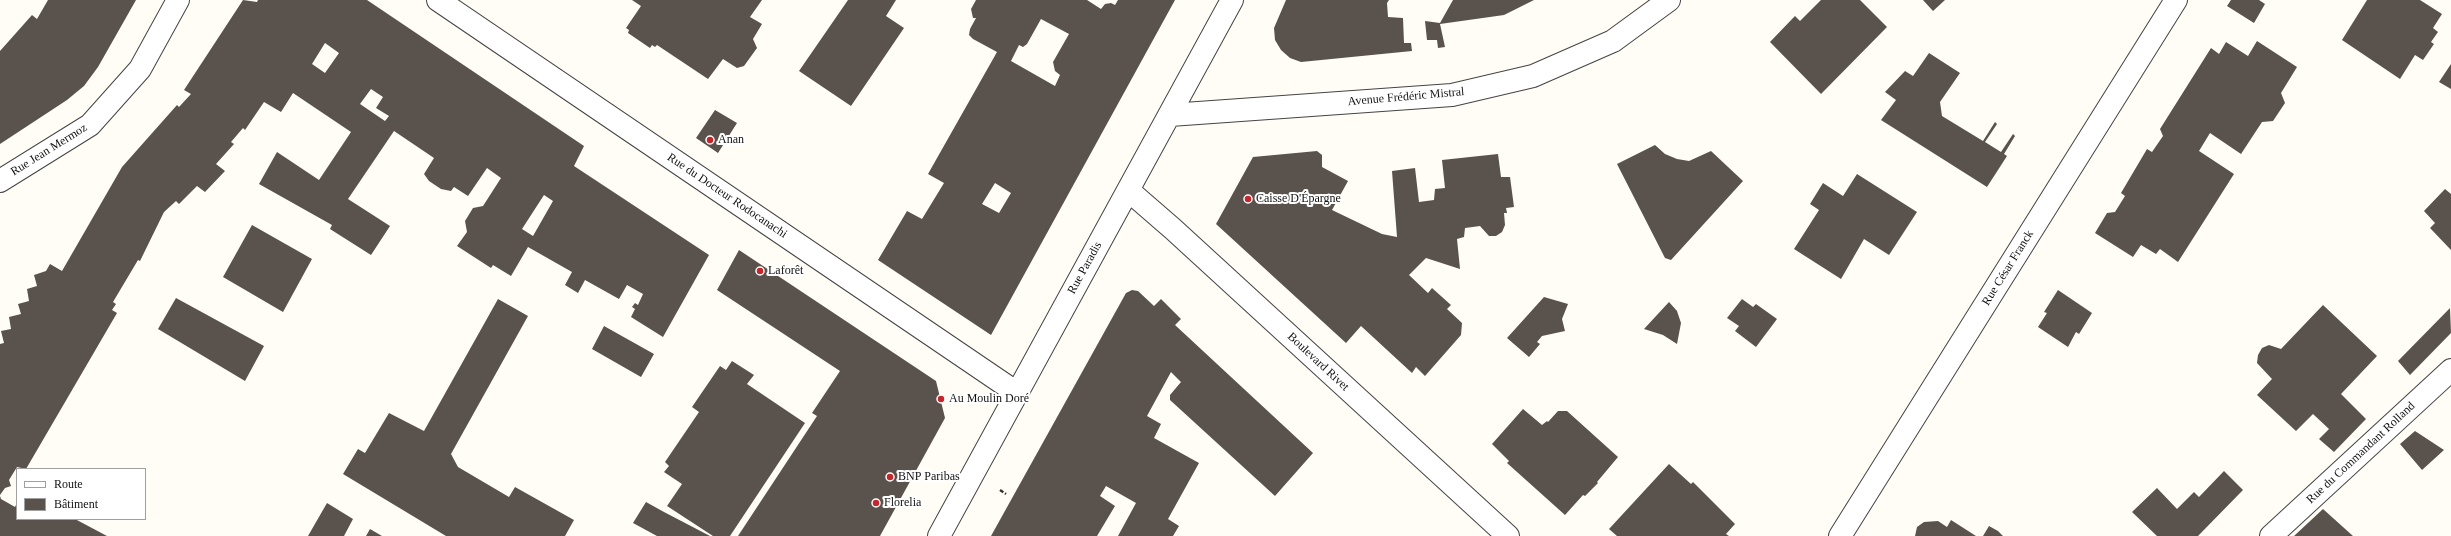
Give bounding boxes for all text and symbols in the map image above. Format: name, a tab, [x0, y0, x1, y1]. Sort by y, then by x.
street label: Avenue Frédéric Mistral	[1347, 85, 1465, 109]
street label: Rue Jean Mermoz	[8, 121, 90, 179]
place label: Anan	[718, 133, 744, 147]
marker: Anan	[705, 135, 715, 145]
street label: Rue du Docteur Rodocanachi	[664, 150, 790, 242]
place label: Caisse D'Épargne	[1256, 192, 1341, 206]
marker: Caisse D'Épargne	[1243, 194, 1253, 204]
street label: Rue César Franck	[1979, 228, 2037, 308]
street label: Rue Paradis	[1065, 239, 1105, 297]
place label: Laforêt	[768, 264, 803, 278]
marker: Laforêt	[755, 266, 765, 276]
street label: Boulevard Rivet	[1284, 330, 1352, 394]
place label: Au Moulin Doré	[949, 392, 1029, 406]
marker: Au Moulin Doré	[936, 394, 946, 404]
street label: Rue du Commandant Rolland	[2304, 399, 2418, 507]
legend	[16, 468, 146, 520]
place label: BNP Paribas	[898, 470, 960, 484]
marker: BNP Paribas	[885, 472, 895, 482]
text: Route	[54, 477, 83, 491]
place label: Florelia	[884, 496, 921, 510]
text: Bâtiment	[54, 497, 98, 511]
marker: Florelia	[871, 498, 881, 508]

